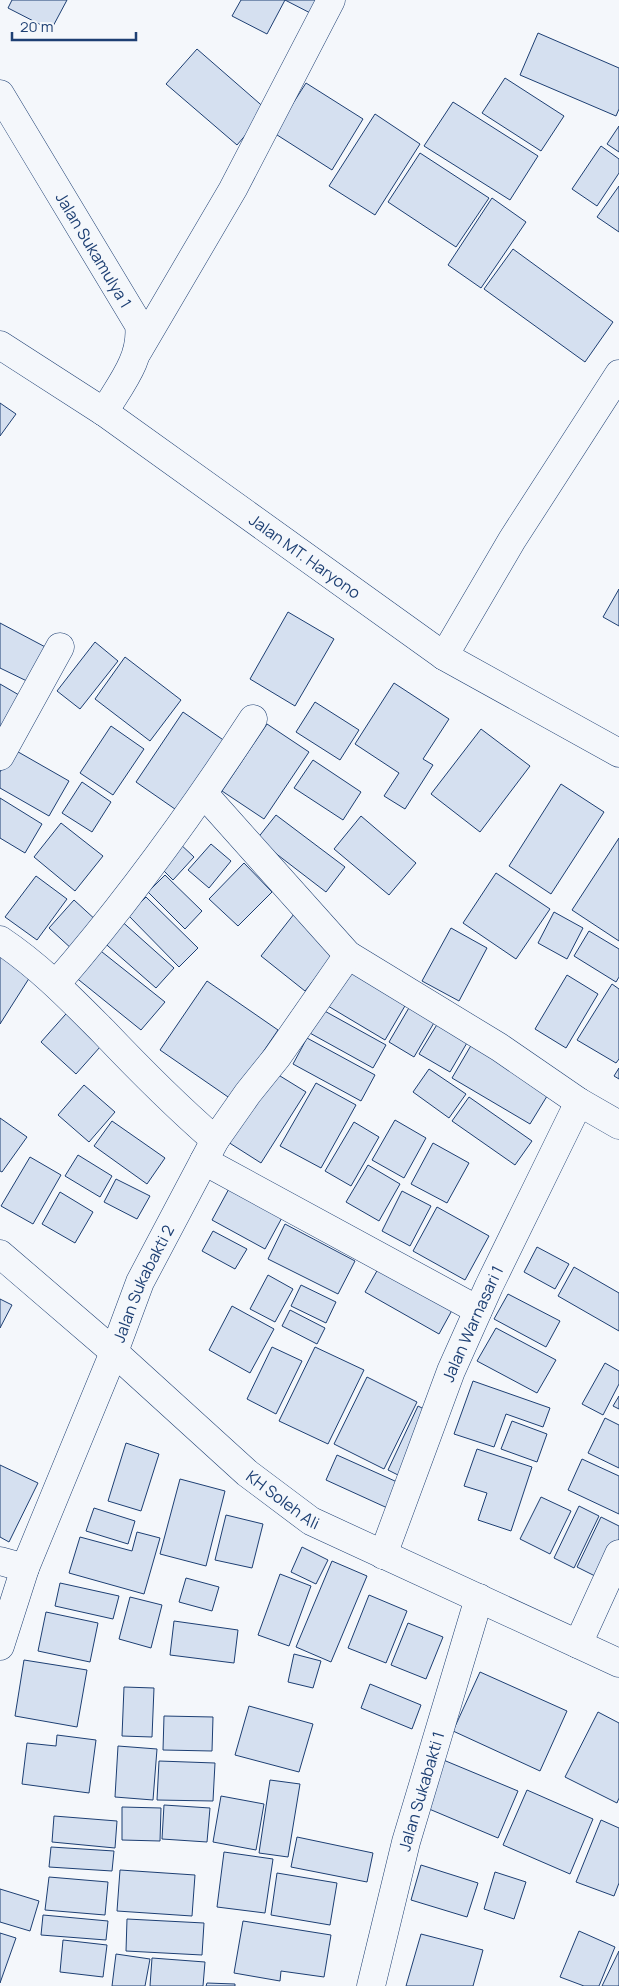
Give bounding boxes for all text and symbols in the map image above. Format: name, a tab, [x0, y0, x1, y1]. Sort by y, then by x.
scale bar	[12, 10, 136, 42]
text: 20 m	[20, 16, 53, 37]
street label: Jalan Sukamulya 1	[51, 188, 137, 312]
street label: Jalan MT. Haryono	[245, 509, 365, 604]
street label: Jalan Sukabakti 2	[108, 1221, 179, 1345]
street label: Jalan Warnasari 1	[437, 1262, 508, 1385]
street label: KH Soleh Ali	[242, 1465, 323, 1534]
street label: Jalan Sukabakti 1	[393, 1729, 449, 1853]

